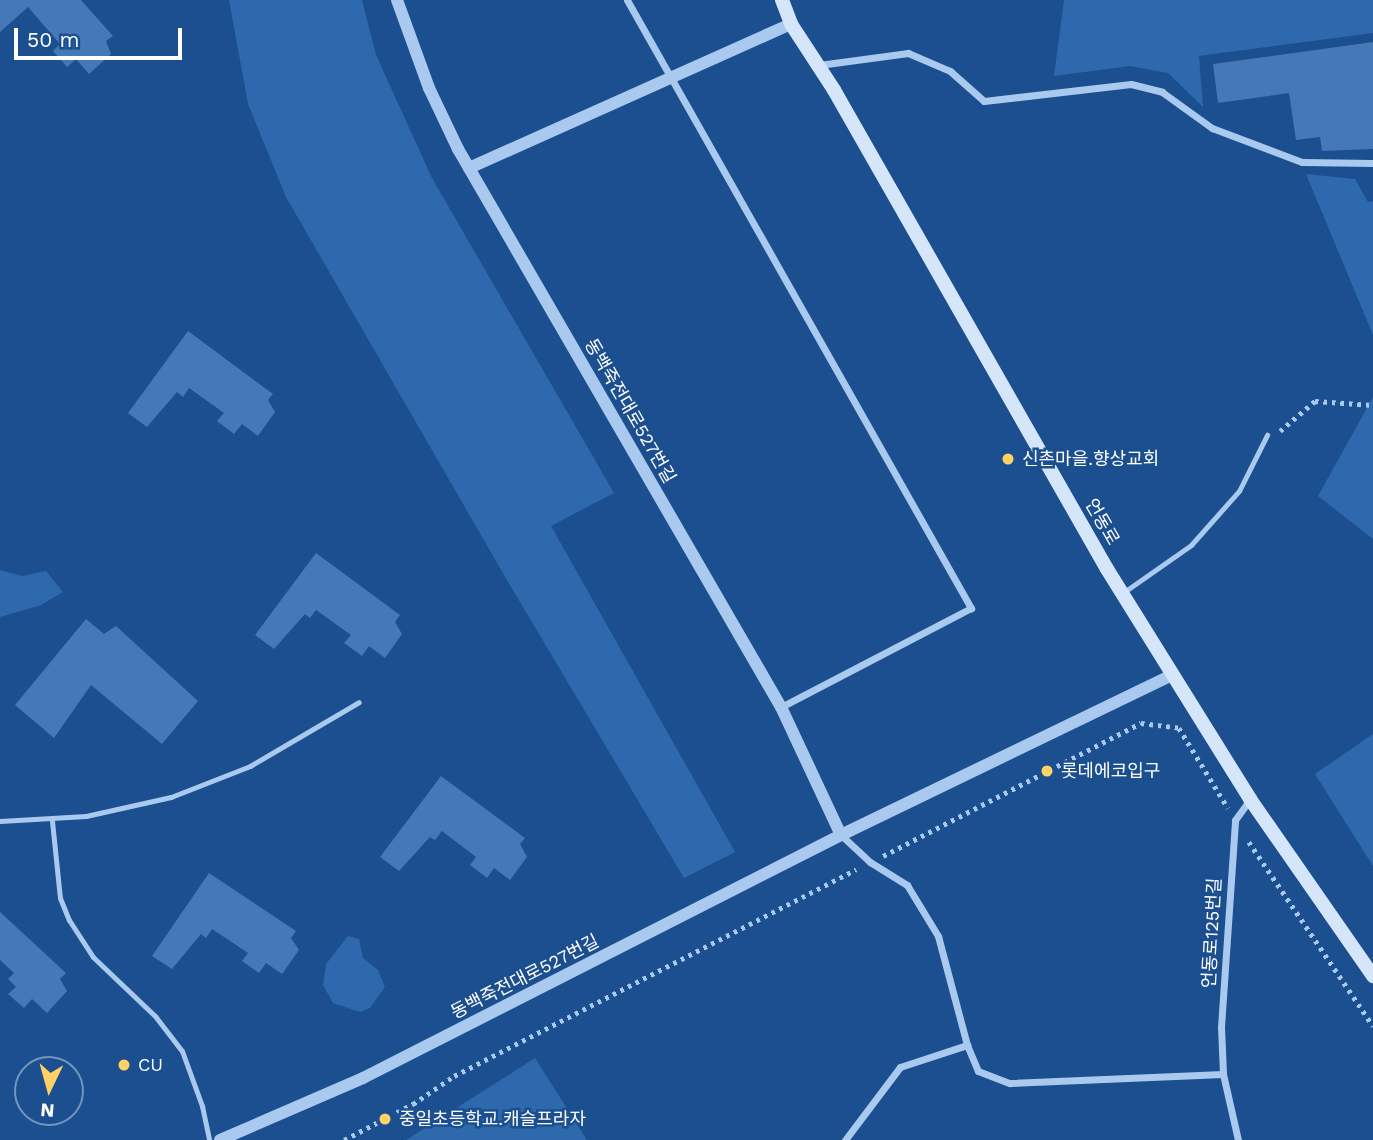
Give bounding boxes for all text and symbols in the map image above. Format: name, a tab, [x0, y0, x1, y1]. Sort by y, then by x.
scale bar	[18, 14, 186, 58]
text: 50 m	[27, 27, 79, 52]
street label: 동백죽전대로527번길	[580, 335, 680, 487]
place label: 신촌마을.향상교회	[1022, 448, 1159, 470]
marker: 신촌마을.향상교회	[1000, 451, 1016, 467]
street label: 언동로	[1080, 495, 1124, 549]
place label: 롯데에코입구	[1061, 760, 1160, 782]
marker: 롯데에코입구	[1039, 763, 1055, 779]
street label: 언동로125번길	[1198, 877, 1226, 989]
street label: 동백죽전대로527번길	[447, 930, 603, 1024]
place label: CU	[138, 1054, 163, 1076]
north arrow	[14, 1056, 84, 1126]
marker: CU	[116, 1057, 132, 1073]
text: N	[39, 1098, 55, 1122]
place label: 중일초등학교.캐슬프라자	[399, 1108, 586, 1130]
marker: 중일초등학교.캐슬프라자	[377, 1111, 393, 1127]

